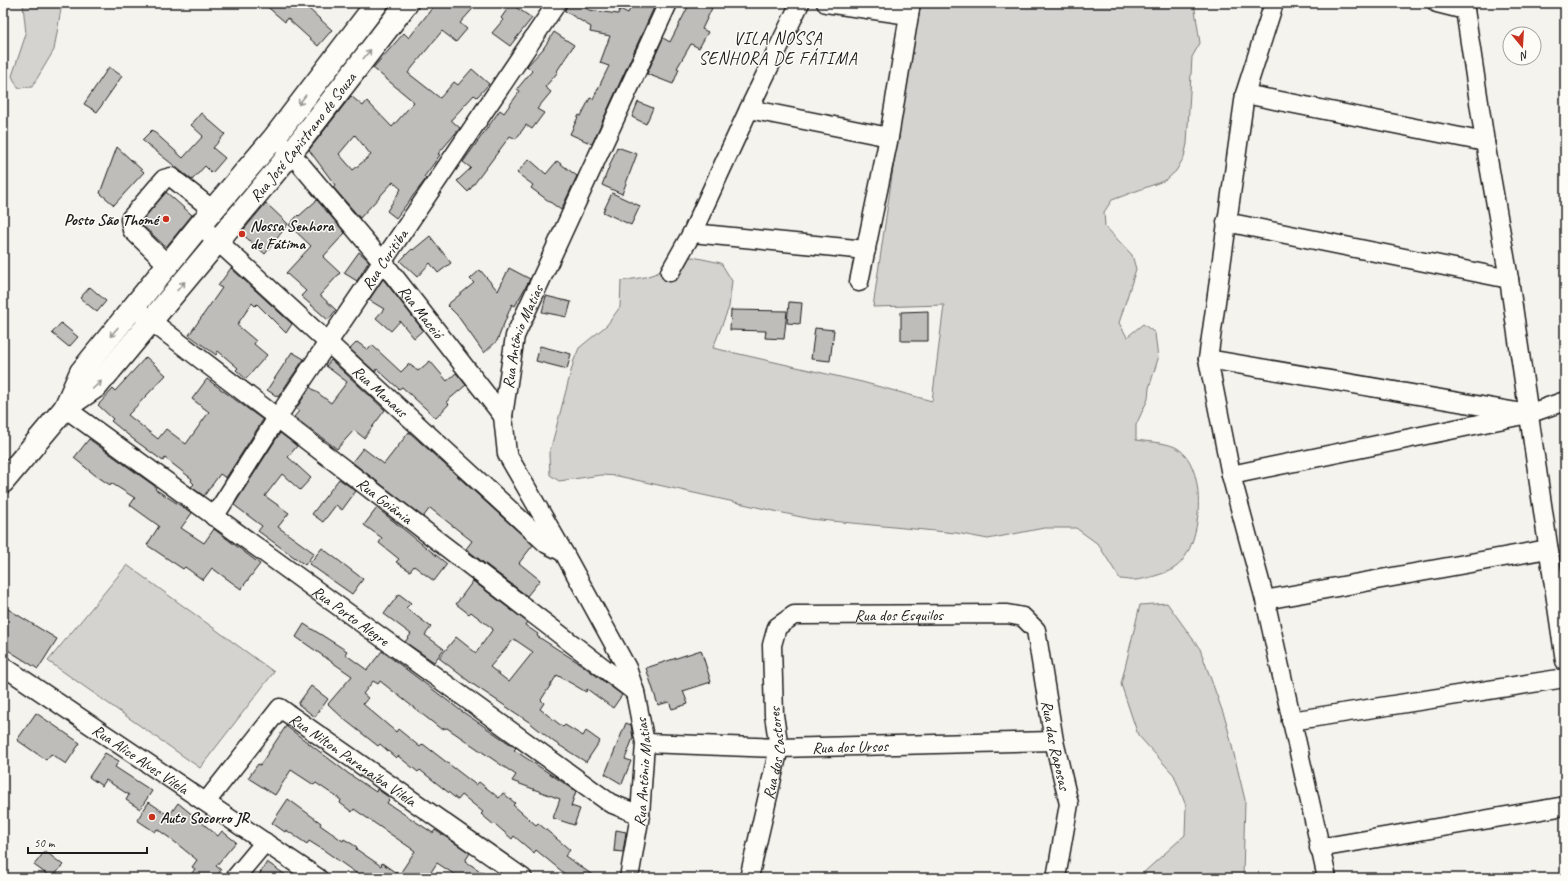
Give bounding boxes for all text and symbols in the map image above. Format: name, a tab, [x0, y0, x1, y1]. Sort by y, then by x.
north arrow	[1502, 26, 1542, 66]
district label: VILA NOSSA SENHORA DE FÁTIMA	[699, 28, 858, 69]
one-way arrow	[363, 48, 371, 59]
text: N	[1518, 48, 1530, 64]
street label: Rua José Capistrano de Souza	[246, 67, 362, 206]
one-way arrow	[298, 95, 306, 106]
place label: Posto São Thomé	[64, 210, 161, 230]
marker: Posto São Thomé	[161, 214, 171, 224]
place label: Nossa Senhora de Fátima	[250, 216, 335, 254]
street label: Rua Curitiba	[358, 224, 413, 294]
marker: Nossa Senhora de Fátima	[237, 229, 247, 239]
one-way arrow	[176, 281, 185, 291]
street label: Rua Maceió	[394, 281, 449, 345]
street label: Rua Antônio Matias	[498, 281, 549, 390]
one-way arrow	[110, 327, 119, 337]
street label: Rua Manaus	[348, 361, 413, 423]
one-way arrow	[92, 381, 102, 390]
street label: Rua Goiânia	[352, 473, 417, 530]
street label: Rua Porto Alegre	[308, 581, 394, 652]
street label: Rua dos Esquilos	[855, 605, 944, 626]
street label: Rua das Raposas	[1037, 699, 1075, 794]
street label: Rua dos Castores	[759, 705, 790, 801]
street label: Rua Nilton Paranaíba Vilela	[286, 709, 421, 812]
street label: Rua Antônio Matias	[629, 715, 656, 828]
street label: Rua Alice Alves Vilela	[88, 720, 193, 800]
street label: Rua dos Ursos	[812, 736, 890, 758]
place label: Auto Socorro JR	[160, 808, 250, 828]
marker: Auto Socorro JR	[147, 812, 157, 822]
scale bar	[28, 829, 147, 855]
text: 50 m	[34, 835, 56, 851]

